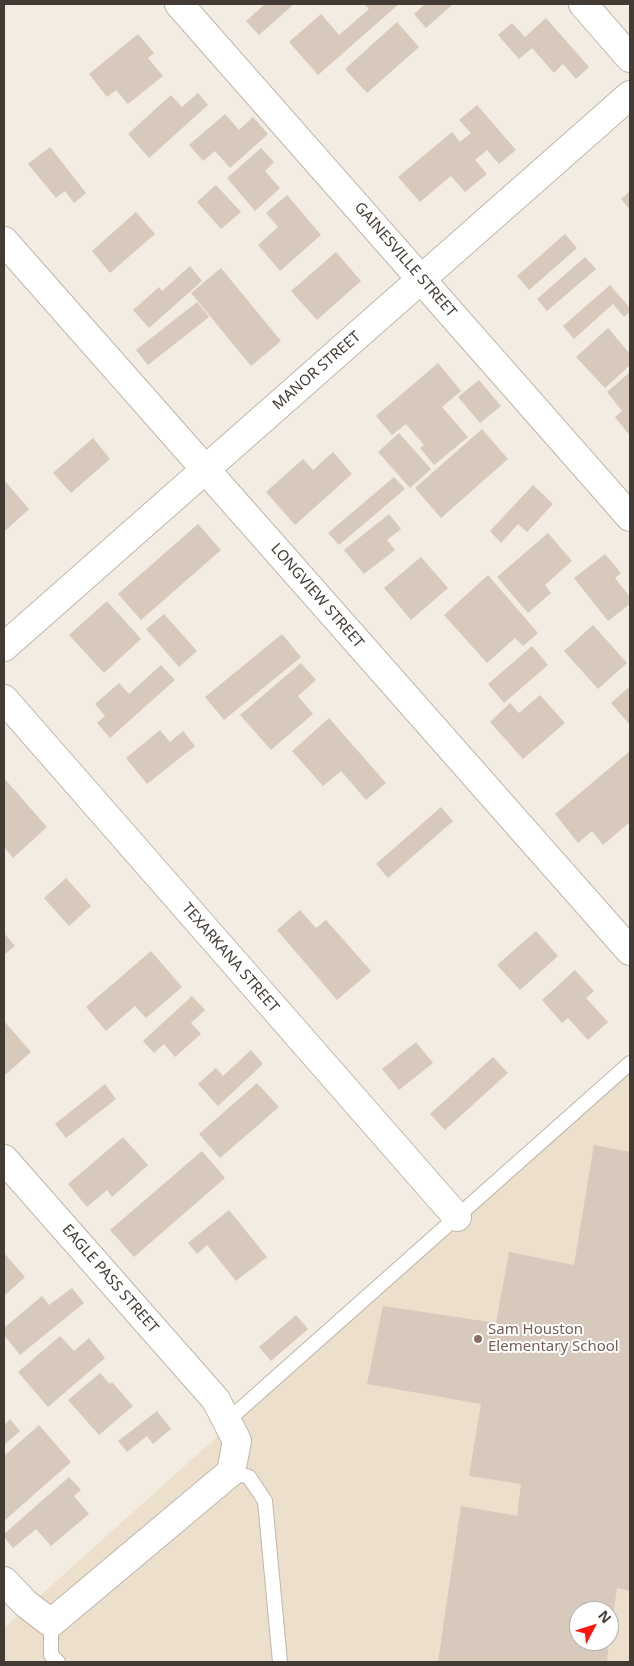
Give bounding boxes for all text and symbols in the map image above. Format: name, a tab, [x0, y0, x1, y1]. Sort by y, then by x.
street label: GAINESVILLE STREET	[350, 199, 460, 321]
street label: MANOR STREET	[269, 328, 365, 414]
street label: LONGVIEW STREET	[267, 540, 367, 652]
street label: TEXARKANA STREET	[178, 900, 282, 1016]
street label: EAGLE PASS STREET	[58, 1221, 162, 1337]
place label: Sam Houston Elementary School	[488, 1321, 619, 1356]
marker: Sam Houston Elementary School	[472, 1333, 484, 1345]
north arrow	[569, 1601, 619, 1651]
text: N	[594, 1606, 616, 1627]

